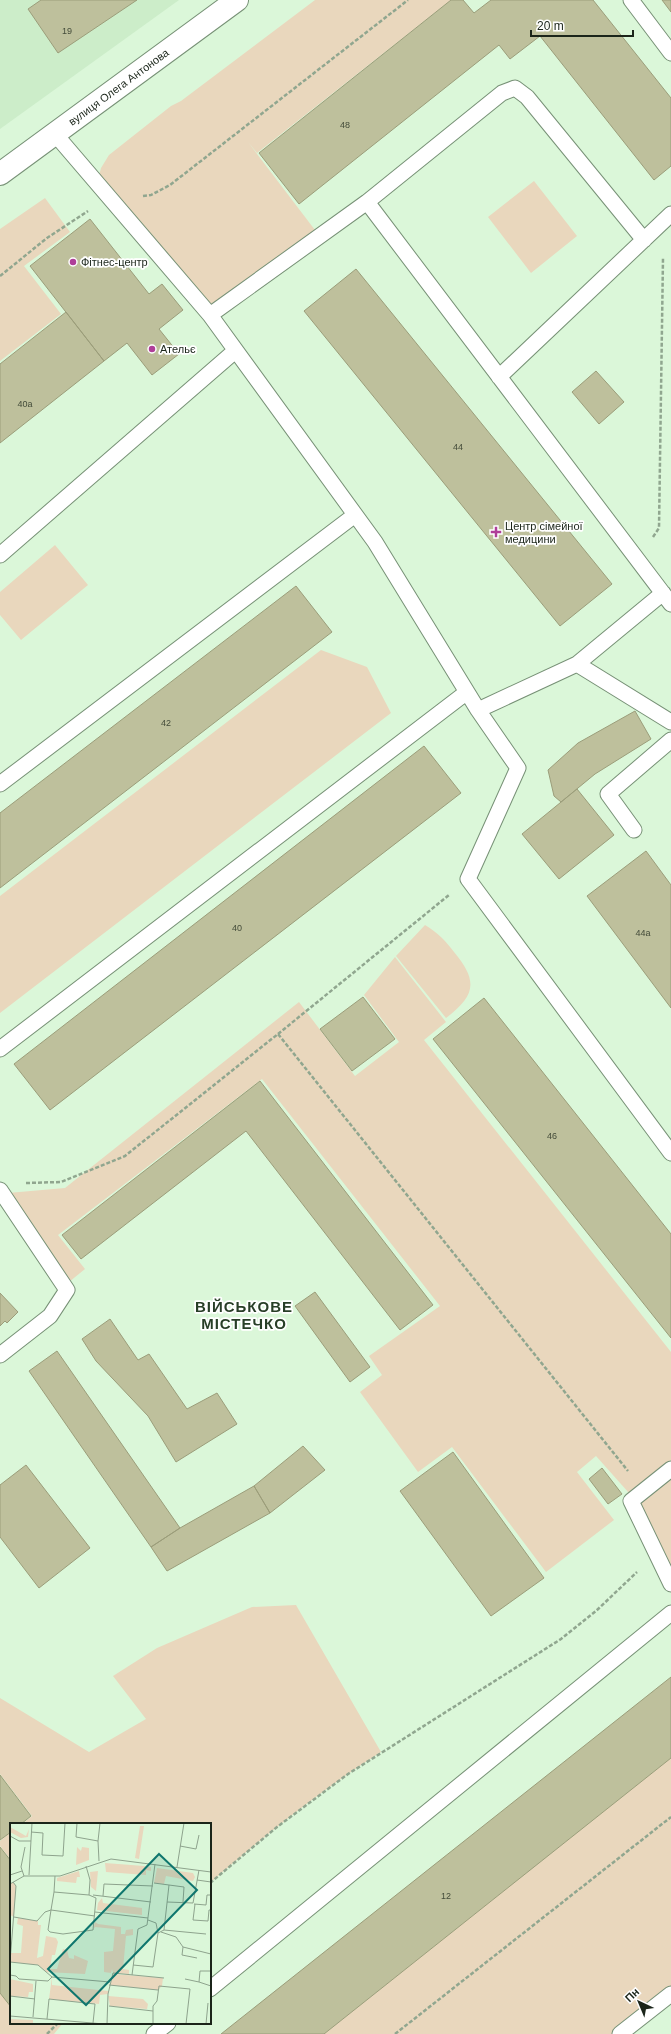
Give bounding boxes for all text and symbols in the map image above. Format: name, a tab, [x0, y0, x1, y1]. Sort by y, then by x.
scale bar	[531, 12, 633, 38]
text: 20 m	[537, 19, 564, 33]
house number: 19	[62, 26, 72, 36]
street label: вулиця Олега Антонова	[66, 46, 172, 128]
house number: 48	[340, 120, 350, 130]
place label: Фітнес-центр	[81, 256, 148, 268]
marker: Фітнес-центр	[68, 257, 78, 267]
place label: Ательє	[160, 343, 196, 355]
marker: Ательє	[147, 344, 157, 354]
house number: 40а	[17, 399, 33, 409]
house number: 44	[453, 442, 463, 452]
place label: Центр сімейної медицини	[505, 520, 583, 545]
marker: Центр сімейної медицини	[490, 526, 502, 538]
house number: 42	[161, 718, 171, 728]
house number: 40	[232, 923, 242, 933]
house number: 44а	[635, 928, 651, 938]
house number: 46	[547, 1131, 557, 1141]
district label: ВІЙСЬКОВЕ МІСТЕЧКО	[195, 1298, 293, 1332]
inset map	[10, 1823, 211, 2024]
house number: 12	[441, 1891, 451, 1901]
north arrow	[619, 1982, 659, 2022]
text: Пн	[623, 1985, 641, 2004]

